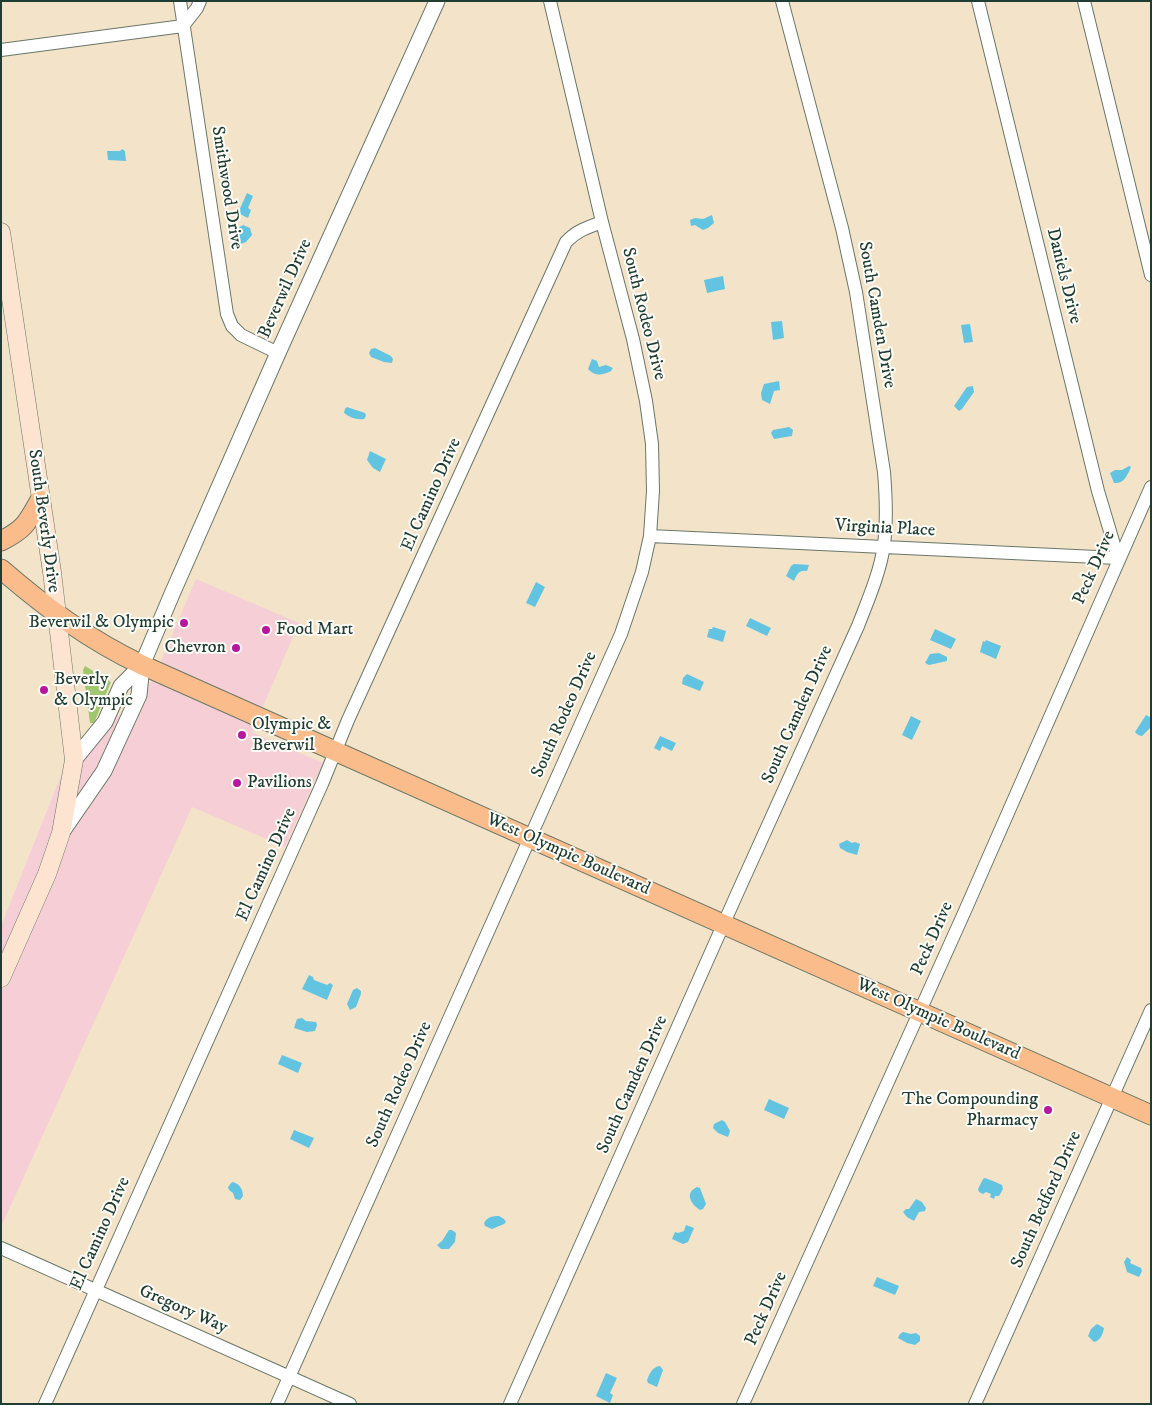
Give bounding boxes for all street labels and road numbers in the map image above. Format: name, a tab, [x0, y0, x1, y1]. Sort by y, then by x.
street label: Smithwood Drive	[206, 125, 246, 251]
street label: Daniels Drive	[1041, 226, 1085, 326]
street label: Beverwil Drive	[254, 236, 318, 342]
street label: South Camden Drive	[852, 240, 900, 390]
street label: South Rodeo Drive	[616, 246, 670, 382]
street label: El Camino Drive	[397, 435, 467, 555]
street label: South Beverly Drive	[22, 448, 64, 594]
street label: Virginia Place	[834, 516, 936, 542]
street label: Peck Drive	[1069, 528, 1121, 608]
street label: South Camden Drive	[758, 643, 838, 787]
street label: South Rodeo Drive	[528, 649, 602, 781]
street label: El Camino Drive	[232, 805, 302, 925]
street label: West Olympic Boulevard	[483, 809, 653, 901]
street label: Peck Drive	[907, 899, 959, 979]
street label: West Olympic Boulevard	[853, 974, 1023, 1066]
street label: South Camden Drive	[593, 1013, 673, 1157]
street label: South Rodeo Drive	[363, 1019, 437, 1151]
street label: South Bedford Drive	[1007, 1128, 1087, 1272]
street label: El Camino Drive	[66, 1174, 136, 1294]
street label: Peck Drive	[741, 1269, 793, 1349]
street label: Gregory Way	[135, 1281, 231, 1339]

